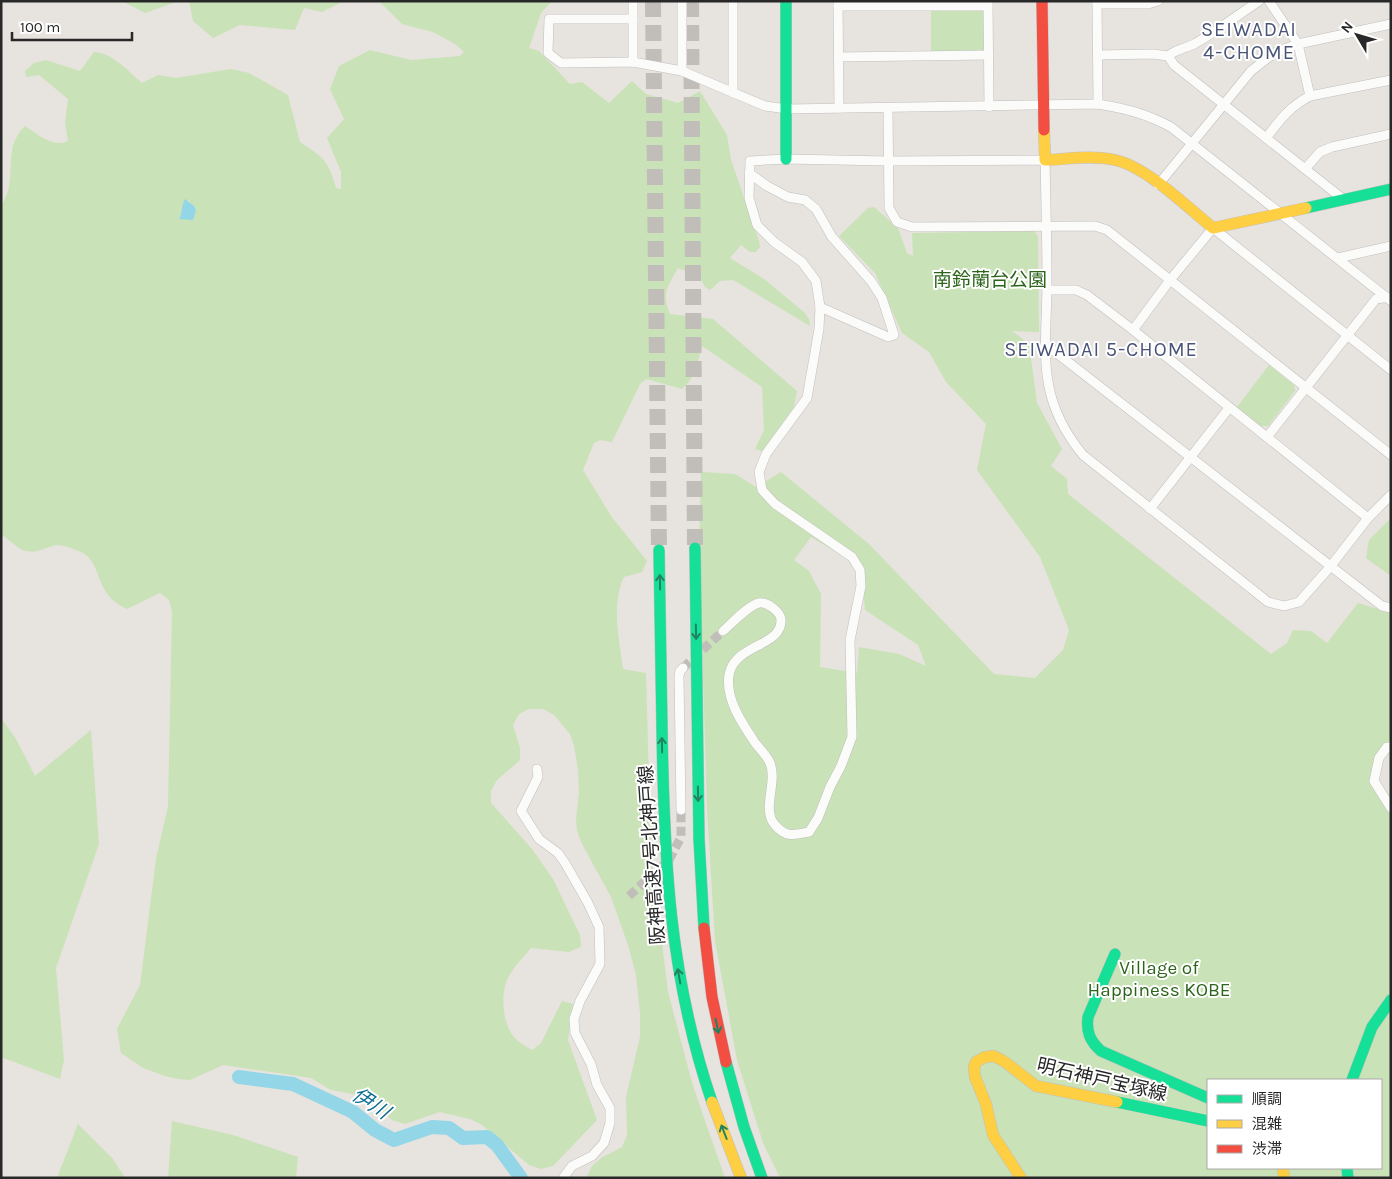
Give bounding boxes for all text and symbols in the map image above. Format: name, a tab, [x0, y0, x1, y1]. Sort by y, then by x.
scale bar	[12, 10, 132, 42]
north arrow	[1332, 10, 1382, 60]
text: 100 m	[20, 18, 60, 36]
district label: SEIWADAI 4-CHOME	[1201, 18, 1297, 64]
text: N	[1337, 18, 1357, 36]
park label: 南鈴蘭台公園	[933, 269, 1047, 291]
district label: SEIWADAI 5-CHOME	[1004, 338, 1198, 361]
one-way arrow	[655, 575, 664, 591]
one-way arrow	[691, 624, 701, 640]
one-way arrow	[657, 737, 666, 753]
street label: 阪神高速7号北神戸線	[635, 764, 669, 945]
one-way arrow	[693, 786, 703, 802]
park label: Village of Happiness KOBE	[1087, 957, 1231, 1001]
one-way arrow	[674, 969, 684, 985]
one-way arrow	[713, 1017, 723, 1033]
street label: 明石神戸宝塚線	[1034, 1054, 1169, 1106]
legend	[1207, 1079, 1382, 1169]
water label: 伊川	[348, 1083, 395, 1125]
text: 順調	[1252, 1090, 1282, 1108]
text: 混雑	[1252, 1115, 1282, 1133]
one-way arrow	[718, 1125, 727, 1140]
text: 渋滞	[1252, 1140, 1282, 1158]

